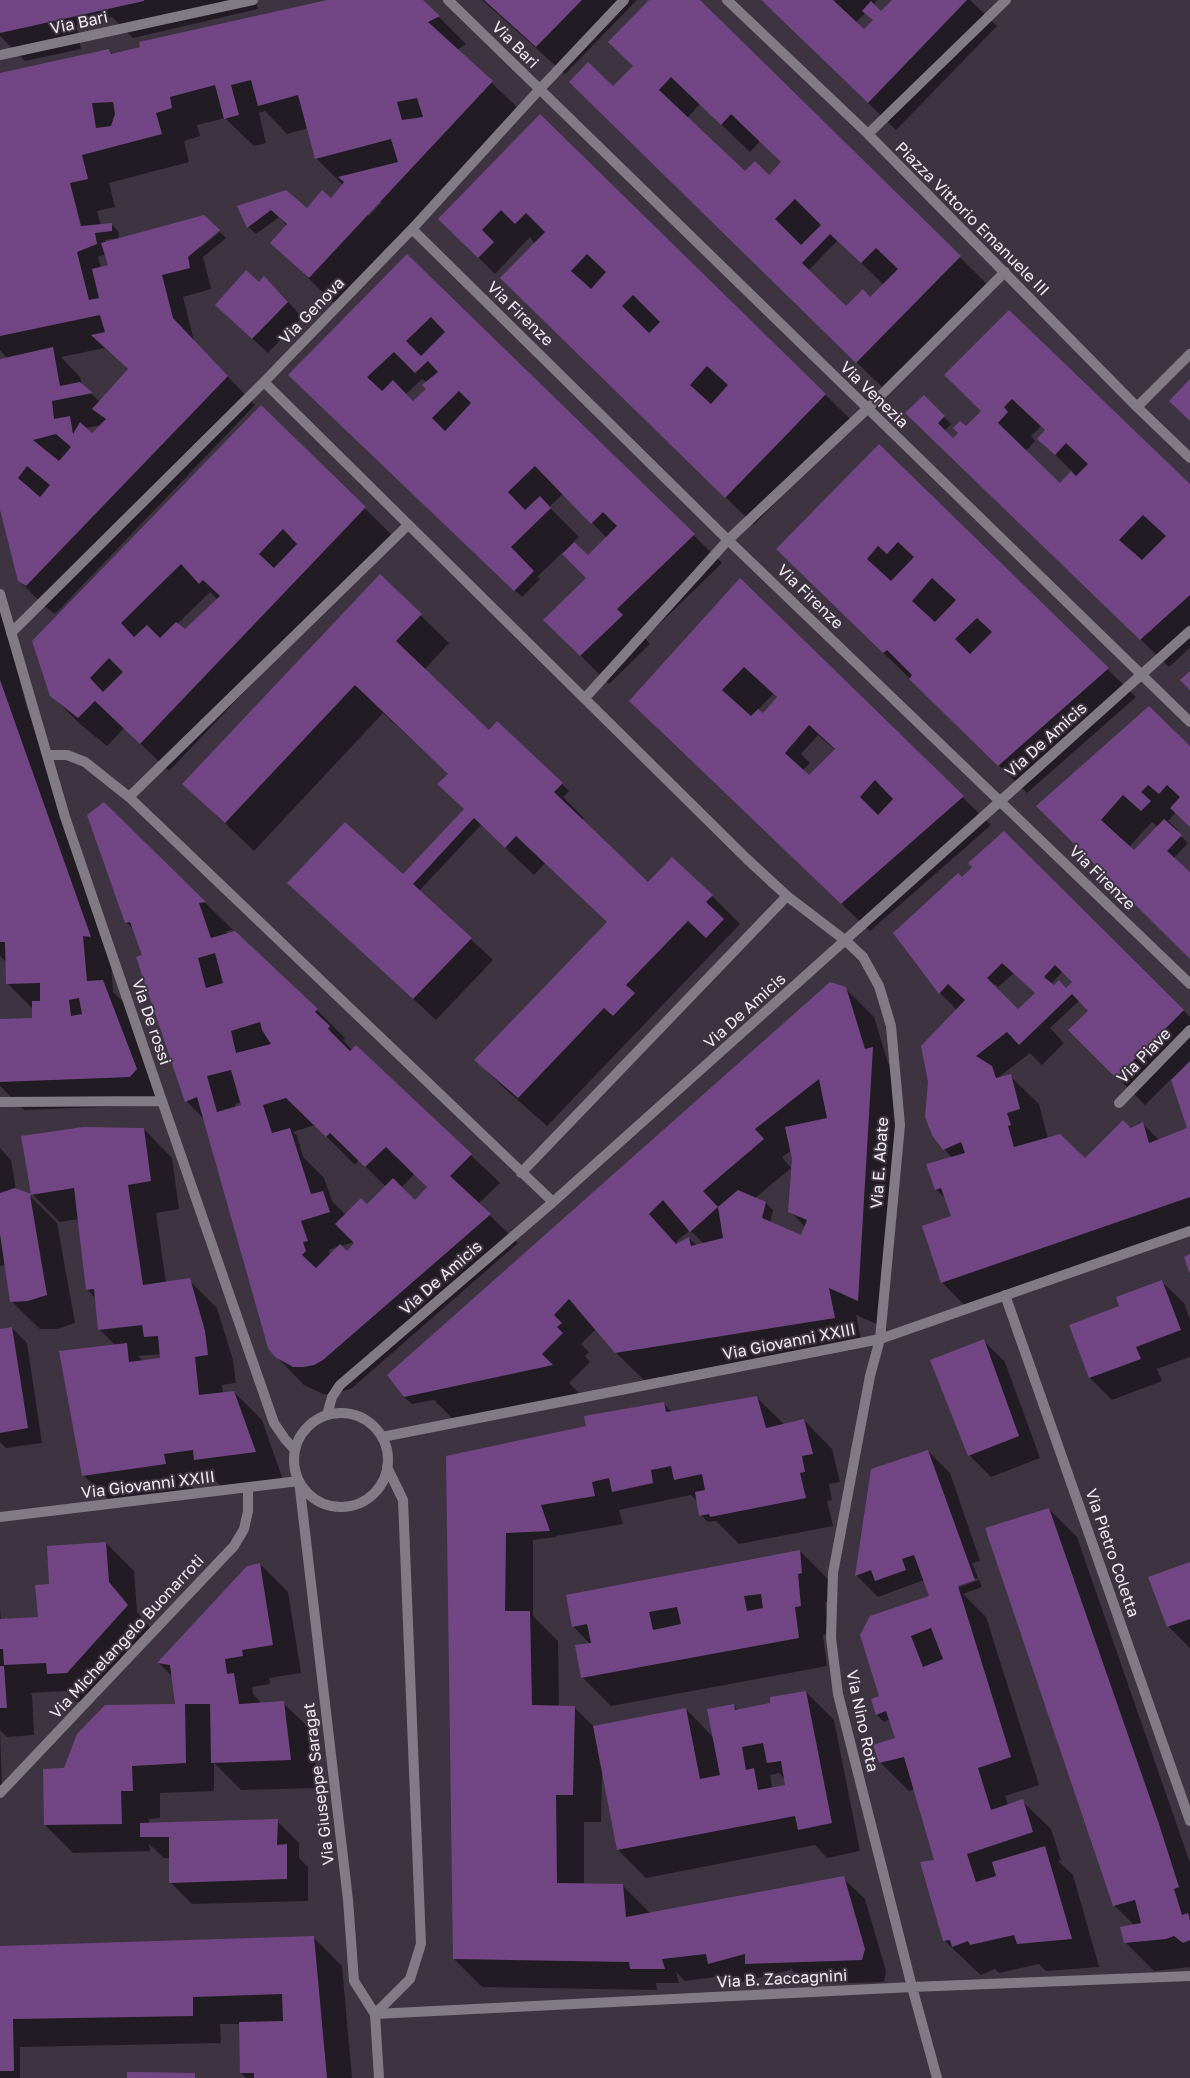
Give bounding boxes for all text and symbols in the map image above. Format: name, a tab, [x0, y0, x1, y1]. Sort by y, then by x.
street label: Via Bari	[48, 8, 110, 38]
street label: Via Bari	[488, 18, 542, 72]
street label: Piazza Vittorio Emanuele III	[891, 138, 1053, 300]
street label: Via Genova	[275, 274, 349, 348]
street label: Via Firenze	[483, 278, 557, 350]
street label: Via Venezia	[836, 358, 912, 432]
street label: Via Firenze	[773, 561, 847, 633]
street label: Via De Amicis	[1001, 698, 1091, 782]
street label: Via Firenze	[1065, 842, 1139, 914]
street label: Via De Amicis	[700, 969, 790, 1053]
street label: Via De rossi	[127, 977, 175, 1067]
street label: Via Piave	[1113, 1024, 1175, 1088]
street label: Via E. Abate	[867, 1117, 893, 1209]
street label: Via De Amicis	[396, 1237, 486, 1319]
street label: Via Giovanni XXIII	[721, 1320, 857, 1364]
street label: Via Giovanni XXIII	[80, 1467, 216, 1503]
street label: Via Pietro Coletta	[1081, 1486, 1143, 1620]
street label: Via Michelangelo Buonarroti	[46, 1551, 208, 1723]
street label: Via Nino Rota	[842, 1668, 882, 1774]
street label: Via Giuseppe Saragat	[300, 1702, 338, 1866]
street label: Via B. Zaccagnini	[716, 1966, 848, 1992]

